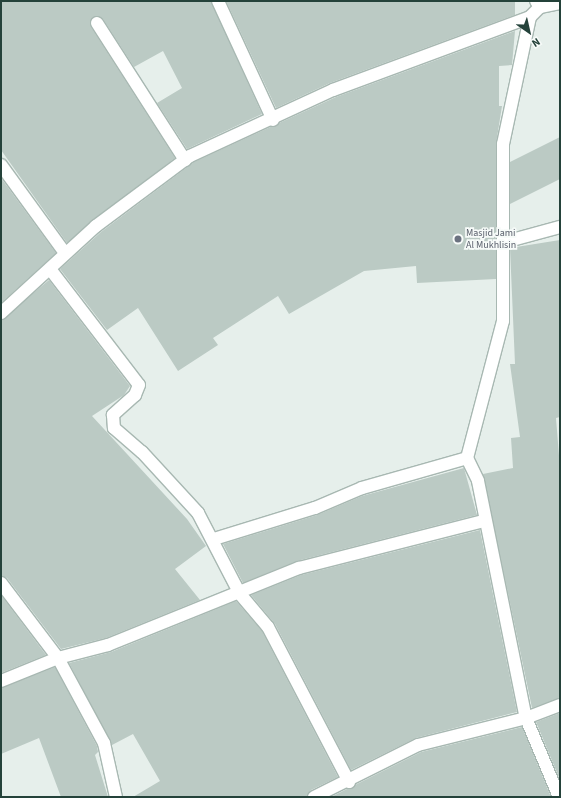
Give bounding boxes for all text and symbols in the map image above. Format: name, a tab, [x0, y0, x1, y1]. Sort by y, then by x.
north arrow	[509, 12, 549, 52]
text: N	[529, 34, 543, 51]
place label: Masjid Jami Al Mukhlisin	[466, 227, 516, 250]
marker: Masjid Jami Al Mukhlisin	[453, 234, 463, 244]

